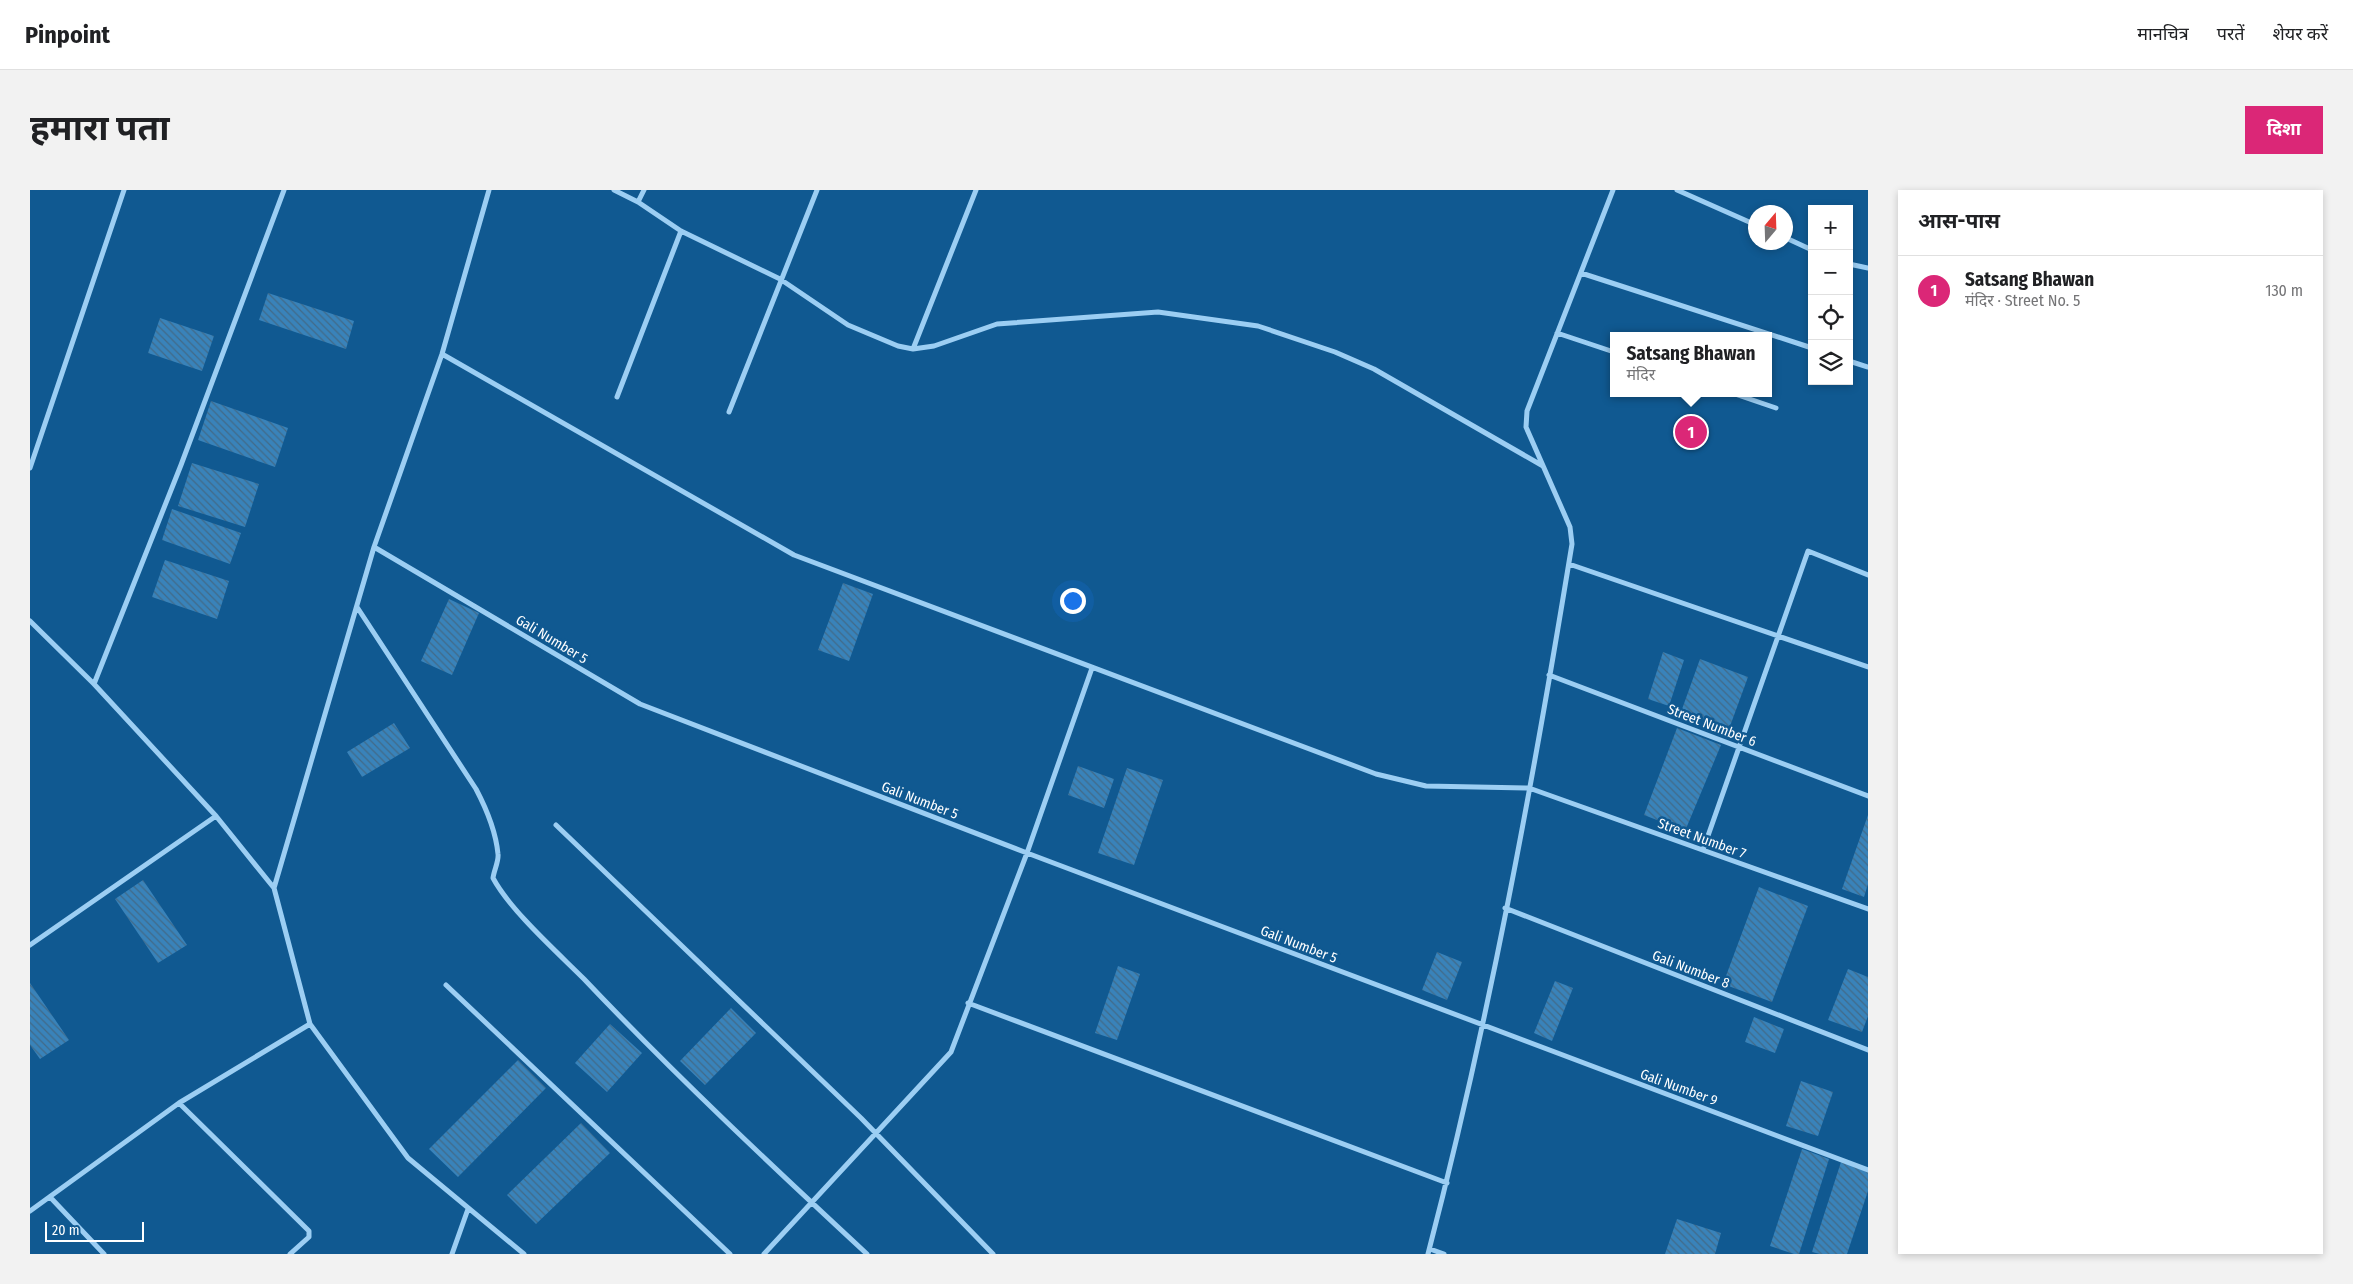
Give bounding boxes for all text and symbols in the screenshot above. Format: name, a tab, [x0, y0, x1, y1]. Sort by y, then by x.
text: Pinpoint	[25, 21, 110, 49]
text: मानचित्र	[2137, 23, 2189, 45]
text: परतें	[2217, 23, 2245, 45]
text: शेयर करें	[2273, 23, 2328, 45]
button: दिशा	[2245, 106, 2323, 154]
text: हमारा पता	[30, 107, 169, 149]
north arrow	[1748, 205, 1793, 250]
map controls	[1808, 205, 1853, 385]
button: +	[1808, 205, 1853, 250]
text: आस-पास	[1918, 208, 2000, 234]
button: −	[1808, 250, 1853, 295]
text: Satsang Bhawan	[1965, 268, 2094, 291]
text: 1	[1931, 281, 1937, 300]
text: 130 m	[2265, 281, 2303, 300]
text: मंदिर · Street No. 5	[1965, 291, 2080, 310]
button: locate	[1808, 295, 1853, 340]
popup	[1610, 332, 1772, 397]
button: layers	[1808, 340, 1853, 385]
text: Satsang Bhawan	[1626, 342, 1756, 365]
text: मंदिर	[1626, 365, 1655, 384]
pin: 1	[1675, 413, 1707, 451]
your location	[1060, 588, 1086, 614]
street label: Gali Number 5	[513, 611, 591, 668]
street label: Street Number 6	[1665, 701, 1759, 750]
street label: Gali Number 5	[879, 778, 961, 823]
street label: Street Number 7	[1655, 815, 1749, 862]
street label: Gali Number 5	[1258, 922, 1340, 967]
street label: Gali Number 8	[1650, 947, 1732, 992]
street label: Gali Number 9	[1638, 1066, 1720, 1109]
scale bar	[45, 1219, 144, 1242]
text: 20 m	[52, 1222, 80, 1239]

